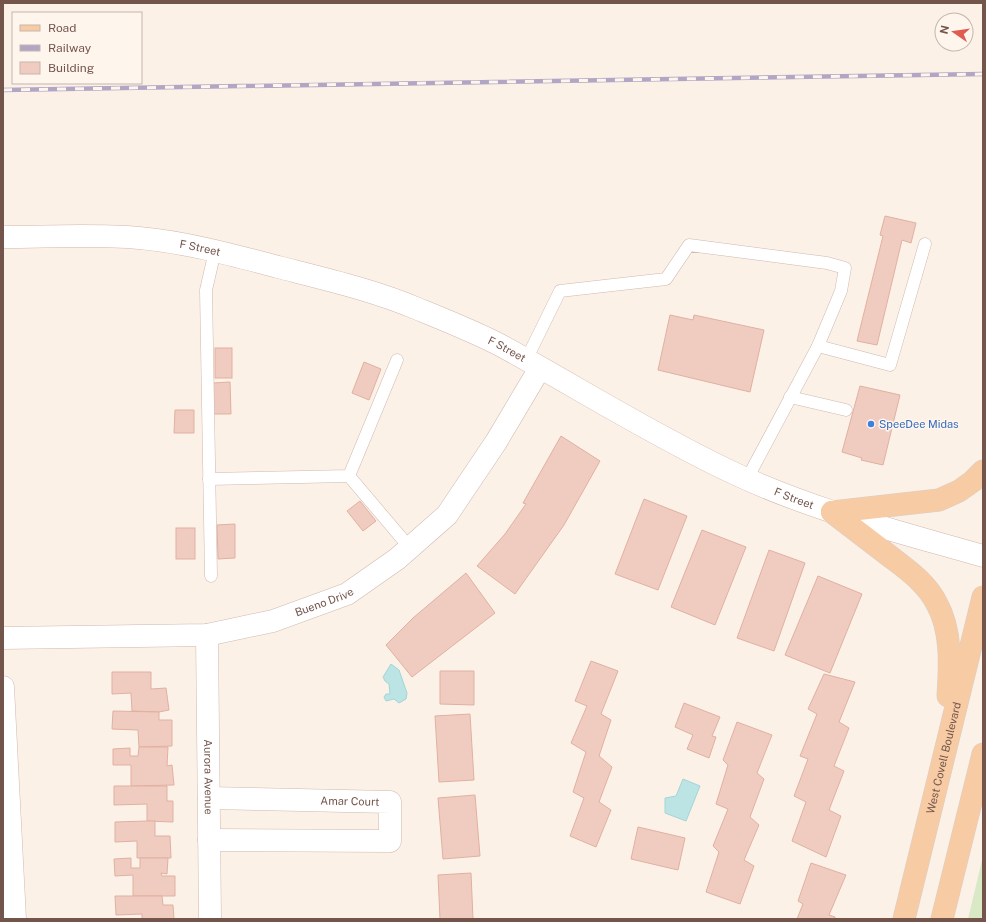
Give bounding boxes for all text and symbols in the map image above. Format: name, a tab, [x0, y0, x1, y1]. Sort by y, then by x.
legend	[12, 12, 142, 84]
north arrow	[934, 12, 974, 52]
text: Road	[48, 21, 76, 35]
text: N	[937, 24, 951, 35]
text: Railway	[48, 41, 92, 55]
text: Building	[48, 61, 94, 75]
street label: F Street	[179, 238, 222, 258]
street label: F Street	[486, 334, 528, 364]
place label: SpeeDee Midas	[879, 418, 959, 430]
marker: SpeeDee Midas	[866, 419, 876, 429]
street label: F Street	[772, 485, 815, 511]
street label: Bueno Drive	[293, 585, 356, 619]
street label: West Covell Boulevard	[924, 701, 963, 815]
street label: Aurora Avenue	[202, 739, 215, 815]
street label: Amar Court	[320, 794, 380, 808]

